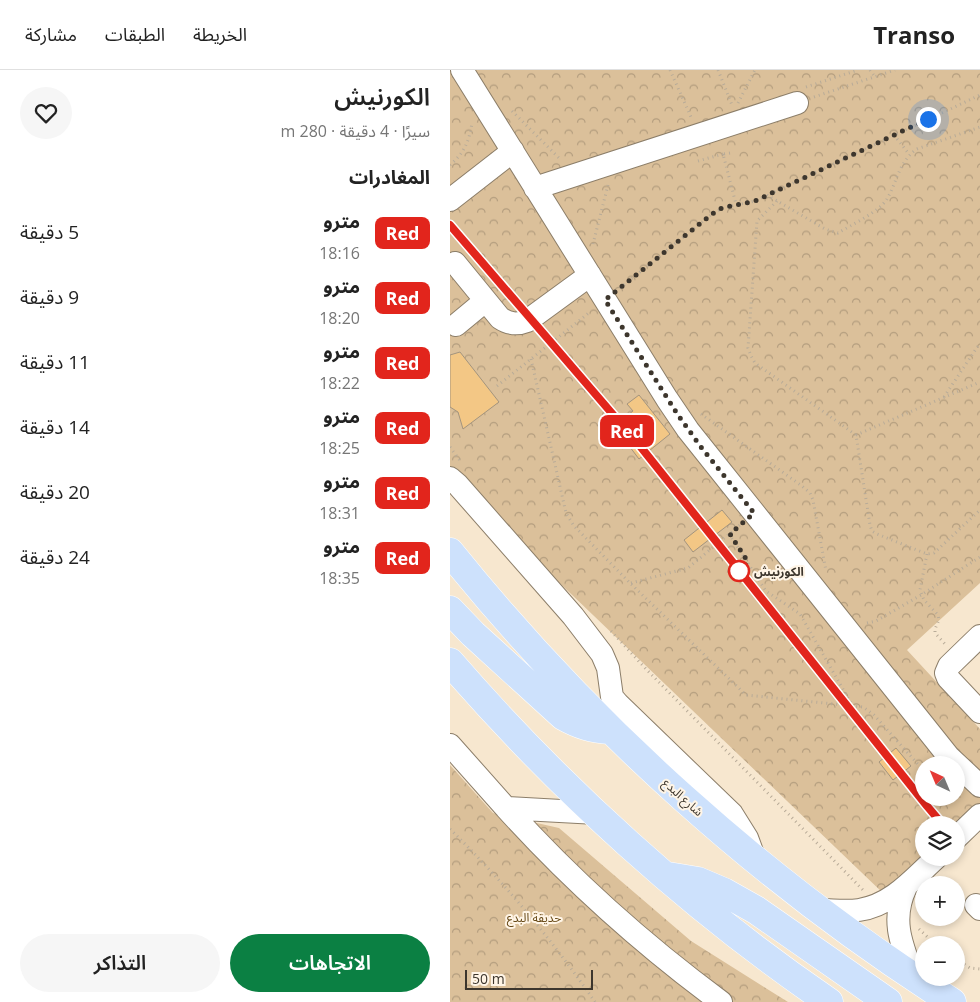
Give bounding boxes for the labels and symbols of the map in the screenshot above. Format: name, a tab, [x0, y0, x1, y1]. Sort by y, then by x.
your location	[916, 107, 941, 132]
line badge: Red	[598, 415, 656, 447]
marker: الكورنيش	[728, 560, 750, 582]
place label: الكورنيش	[754, 563, 804, 580]
north arrow	[915, 756, 965, 806]
street label: شارع البدع	[658, 774, 707, 820]
park label: حديقة البدع	[507, 909, 561, 927]
scale bar	[465, 967, 592, 990]

